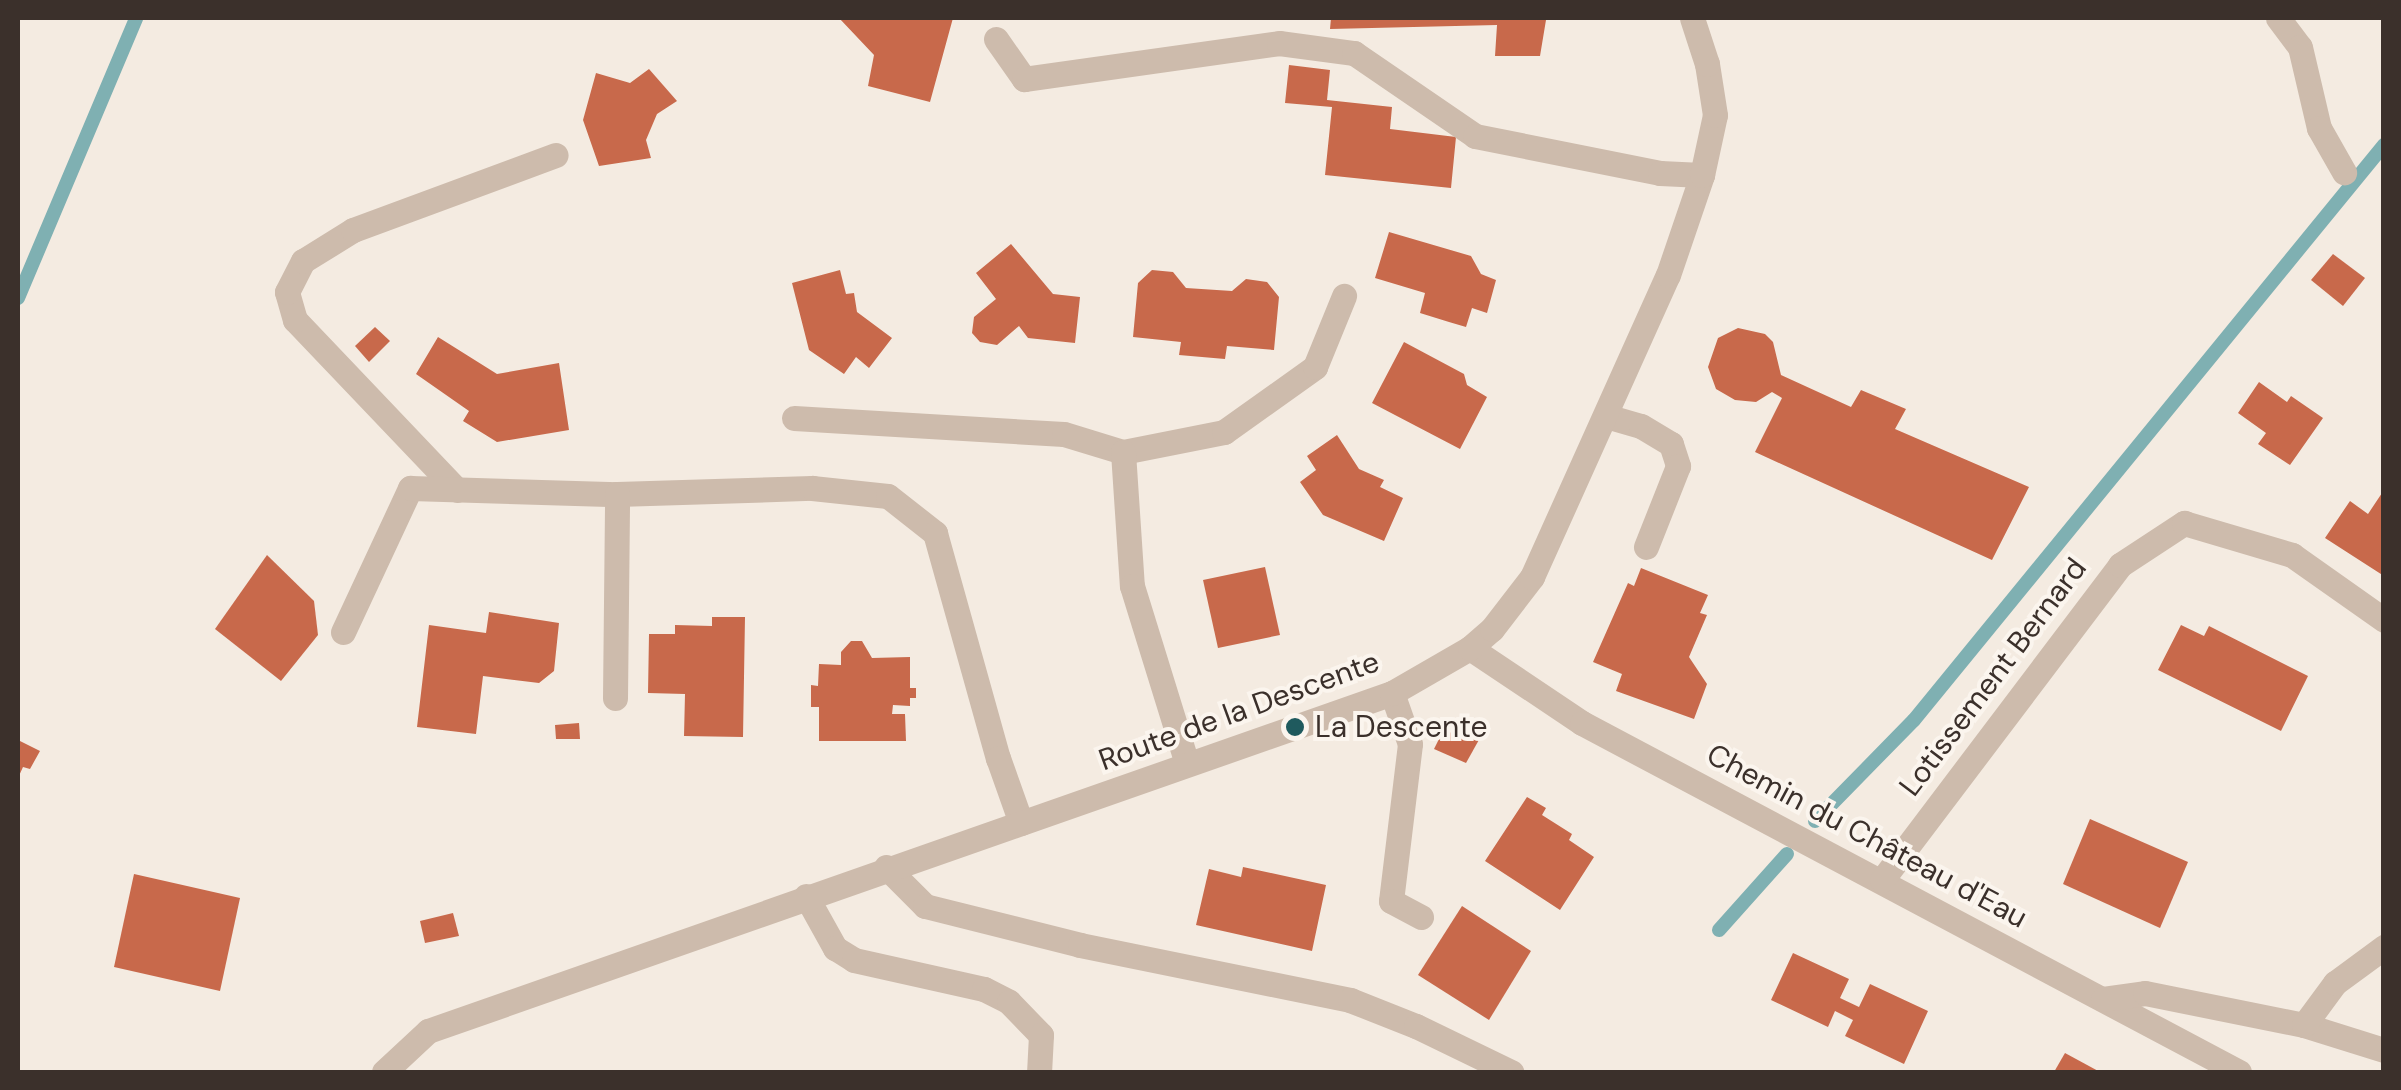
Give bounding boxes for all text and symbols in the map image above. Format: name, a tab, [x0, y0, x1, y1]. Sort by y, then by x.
street label: Lotissement Bernard	[1892, 551, 2094, 803]
street label: Route de la Descente	[1094, 644, 1384, 778]
place label: La Descente	[1315, 709, 1488, 745]
marker: La Descente	[1284, 716, 1306, 738]
street label: Chemin du Château d'Eau	[1701, 736, 2033, 936]

